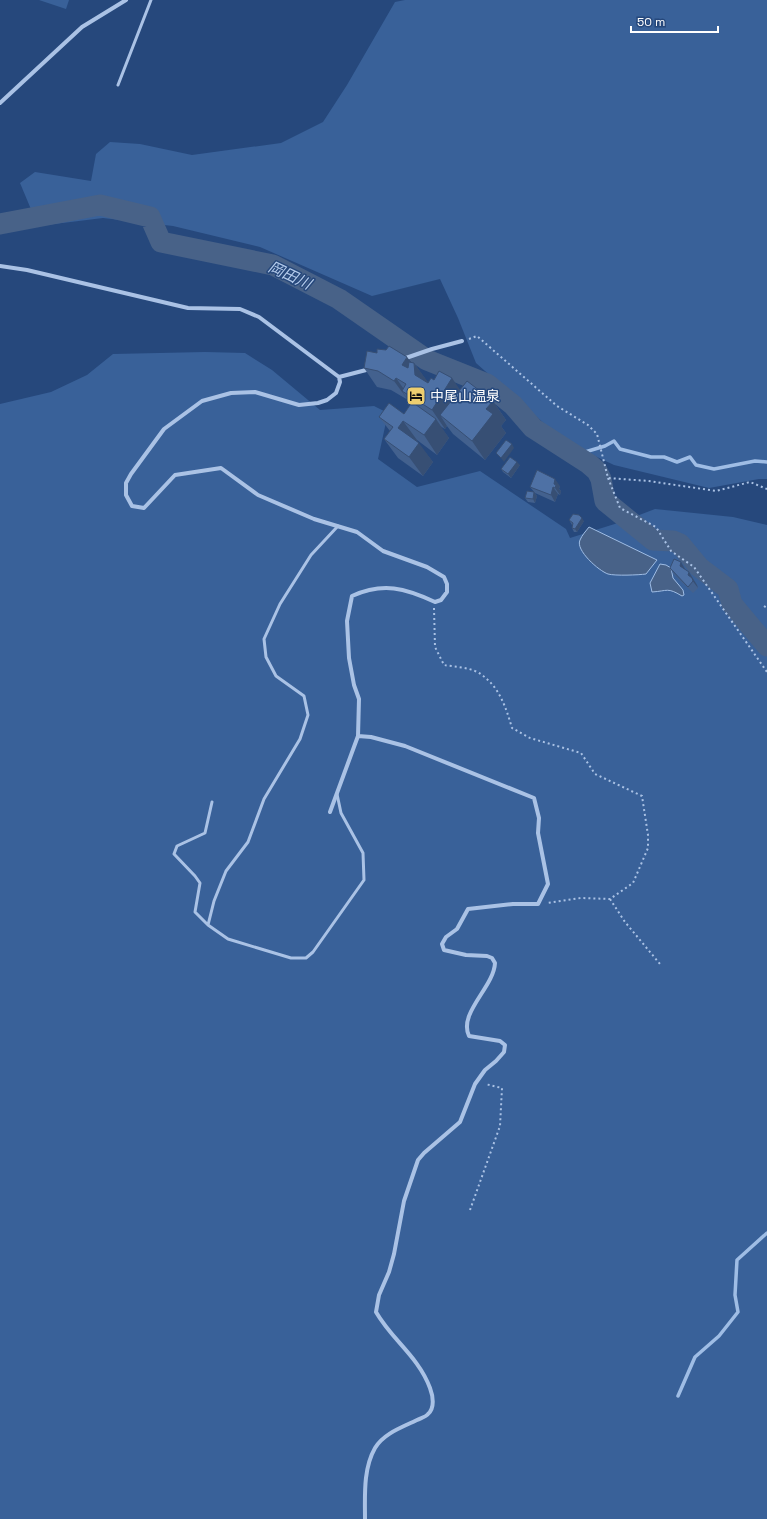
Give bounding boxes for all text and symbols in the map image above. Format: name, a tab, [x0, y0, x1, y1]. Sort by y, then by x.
scale bar	[631, 8, 718, 34]
text: 50 m	[637, 14, 665, 30]
water label: 岡田川	[266, 257, 316, 294]
hotel icon: 中尾山温泉	[405, 385, 427, 407]
place label: 中尾山温泉	[430, 387, 500, 405]

